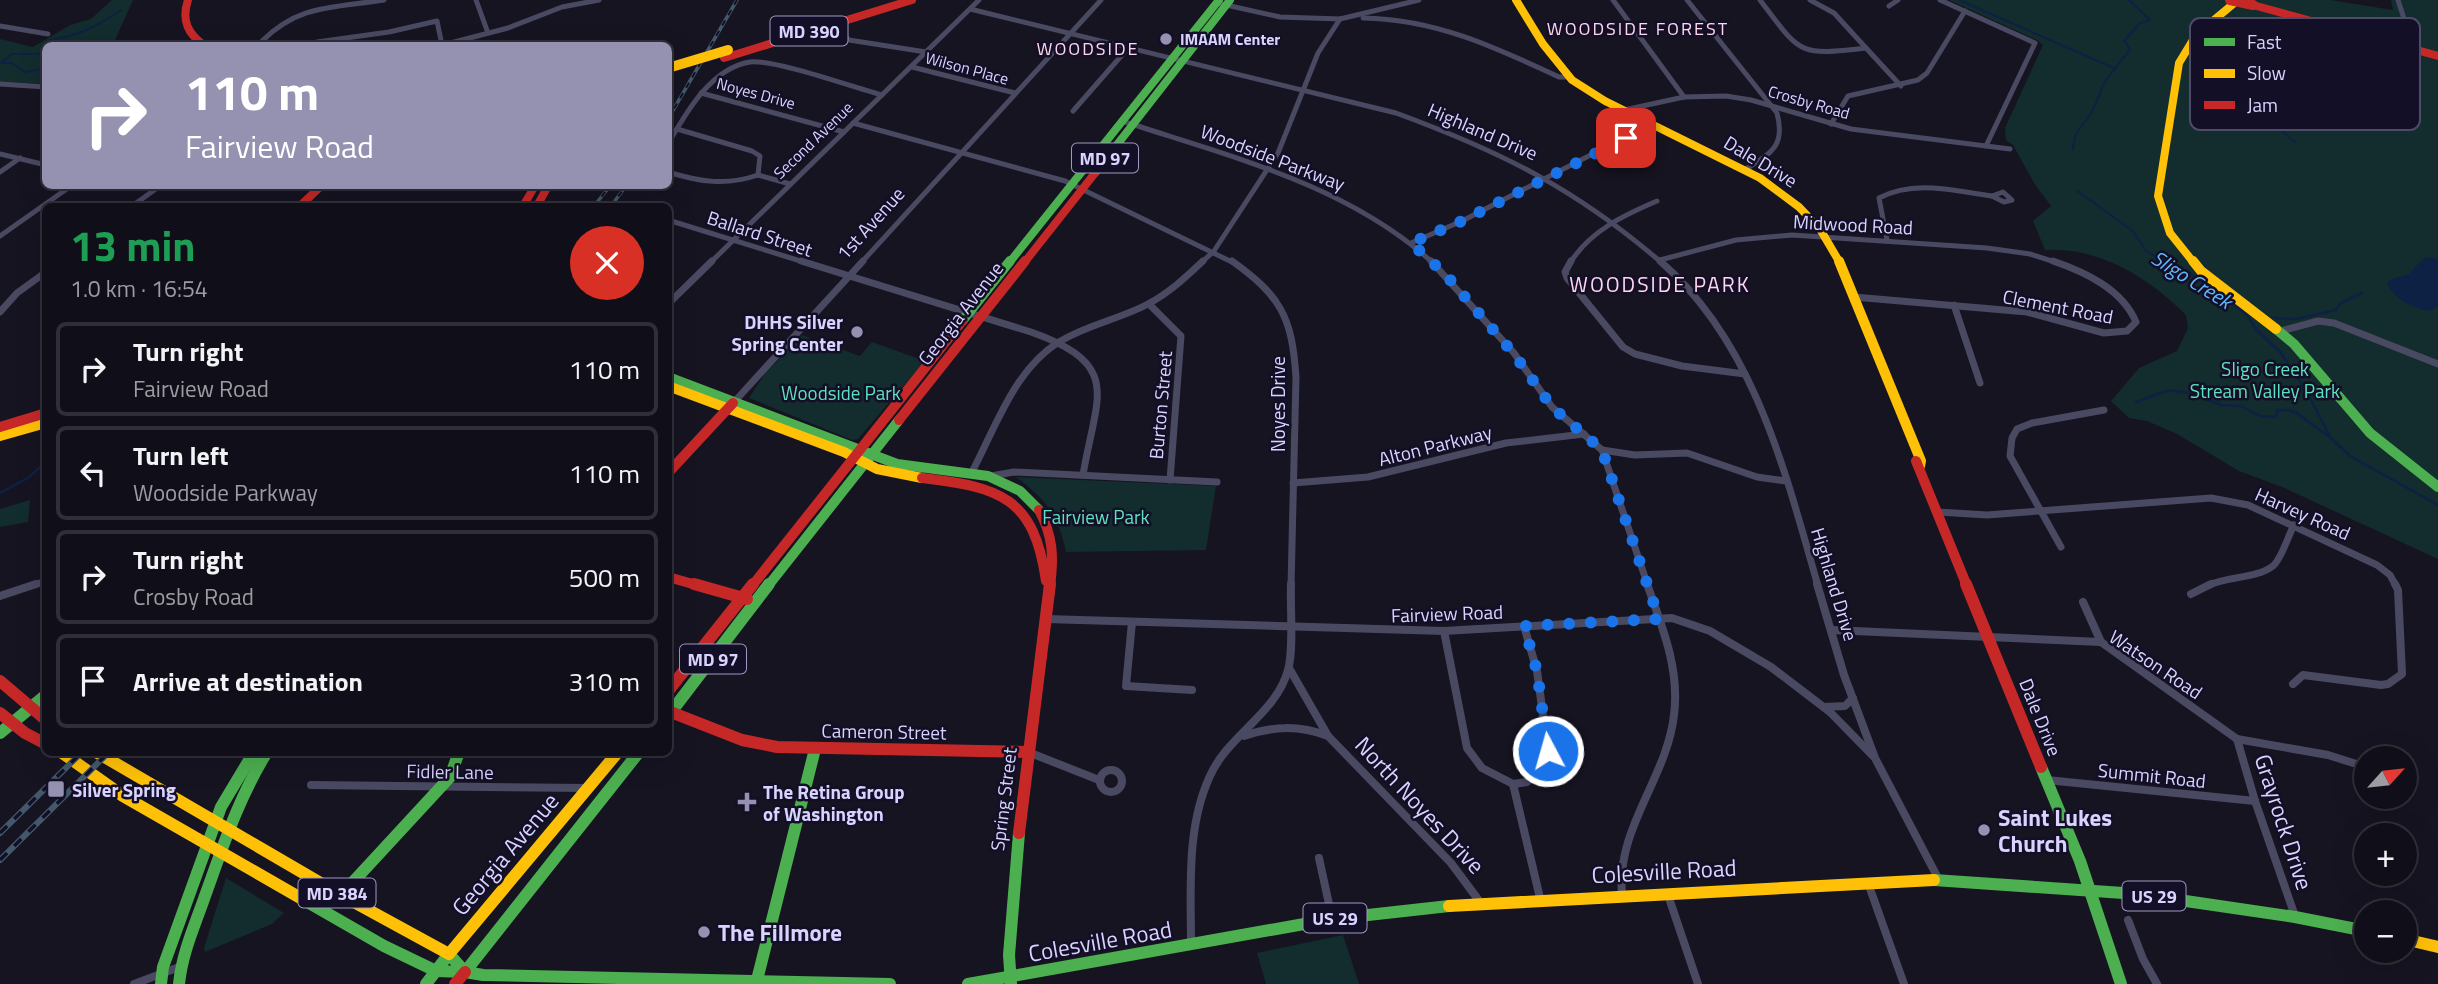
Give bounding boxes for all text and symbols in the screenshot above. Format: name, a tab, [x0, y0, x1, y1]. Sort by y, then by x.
district label: WOODSIDE FOREST	[1547, 15, 1729, 42]
road number: MD 390	[770, 16, 848, 46]
legend	[2190, 18, 2420, 130]
place label: IMAAM Center	[1180, 27, 1280, 51]
text: Fast	[2247, 27, 2282, 56]
marker: IMAAM Center	[1158, 31, 1174, 47]
district label: WOODSIDE	[1036, 35, 1140, 62]
street label: Wilson Place	[923, 45, 1011, 91]
text: 110 m	[185, 54, 319, 129]
text: Slow	[2247, 58, 2286, 87]
icon: right	[70, 70, 161, 161]
street label: Noyes Drive	[714, 71, 798, 115]
street label: Crosby Road	[1765, 79, 1853, 125]
text: Jam	[2247, 90, 2278, 119]
street label: Highland Drive	[1424, 95, 1542, 167]
street label: Second Avenue	[768, 96, 858, 184]
pin	[1596, 108, 1656, 168]
street label: Woodside Parkway	[1197, 116, 1349, 198]
icon: arrive	[1607, 119, 1645, 157]
text: Fairview Road	[185, 122, 374, 170]
street label: Dale Drive	[1719, 128, 1803, 194]
road number: MD 97	[1072, 144, 1138, 173]
street label: 1st Avenue	[829, 180, 911, 266]
street label: Ballard Street	[704, 202, 817, 264]
street label: Midwood Road	[1792, 206, 1914, 242]
text: 13 min	[70, 213, 196, 277]
button: close	[570, 226, 644, 300]
water label: Sligo Creek	[2145, 242, 2241, 318]
street label: Georgia Avenue	[910, 255, 1010, 371]
district label: WOODSIDE PARK	[1569, 268, 1751, 300]
text: 1.0 km · 16:54	[70, 271, 208, 306]
street label: Clement Road	[2000, 281, 2116, 331]
place label: DHHS Silver Spring Center	[731, 307, 843, 358]
marker: DHHS Silver Spring Center	[849, 324, 865, 340]
text: Turn right	[133, 332, 244, 371]
street label: Burton Street	[1141, 349, 1179, 460]
icon: right	[74, 350, 112, 388]
text: 110 m	[569, 350, 640, 389]
park label: Sligo Creek Stream Valley Park	[2190, 354, 2340, 405]
street label: Noyes Drive	[1263, 356, 1292, 452]
text: Fairview Road	[133, 371, 269, 406]
park label: Woodside Park	[781, 378, 901, 407]
street label: Alton Parkway	[1375, 417, 1495, 473]
text: Turn left	[133, 436, 228, 475]
icon: left	[74, 454, 112, 492]
text: 110 m	[569, 454, 640, 493]
text: Woodside Parkway	[133, 475, 318, 510]
street label: Harvey Road	[2251, 479, 2355, 547]
park label: Fairview Park	[1042, 502, 1150, 531]
street label: Highland Drive	[1804, 524, 1866, 644]
text: Turn right	[133, 540, 244, 579]
icon: right	[74, 558, 112, 596]
text: 500 m	[569, 558, 640, 597]
text: Crosby Road	[133, 579, 254, 614]
street label: Fairview Road	[1390, 597, 1504, 629]
street label: Watson Road	[2103, 622, 2209, 706]
road number: MD 97	[680, 644, 746, 674]
icon: arrive	[74, 662, 112, 700]
text: Arrive at destination	[133, 662, 363, 701]
text: 310 m	[569, 662, 640, 701]
street label: Dale Drive	[2012, 674, 2070, 760]
position arrow	[1511, 714, 1585, 788]
street label: Cameron Street	[821, 715, 947, 747]
street label: North Noyes Drive	[1347, 728, 1493, 882]
street label: Spring Street	[982, 745, 1024, 852]
north arrow	[2354, 746, 2417, 808]
map controls	[2354, 746, 2417, 963]
street label: Grayrock Drive	[2246, 750, 2322, 894]
street label: Summit Road	[2097, 755, 2207, 795]
street label: Fidler Lane	[406, 756, 494, 786]
place label: Silver Spring	[72, 775, 176, 804]
place label: The Retina Group of Washington	[763, 777, 905, 828]
marker: Silver Spring	[46, 779, 66, 799]
street label: Georgia Avenue	[443, 785, 567, 923]
marker: The Retina Group of Washington	[737, 792, 757, 812]
place label: Saint Lukes Church	[1998, 800, 2112, 861]
marker: Saint Lukes Church	[1976, 822, 1992, 838]
button: +	[2354, 823, 2417, 886]
street label: Colesville Road	[1591, 850, 1737, 892]
road number: MD 384	[298, 878, 376, 908]
road number: US 29	[2122, 882, 2186, 911]
button: −	[2354, 900, 2417, 963]
road number: US 29	[1304, 903, 1366, 932]
street label: Colesville Road	[1026, 911, 1174, 971]
place label: The Fillmore	[718, 915, 842, 950]
marker: The Fillmore	[696, 924, 712, 940]

